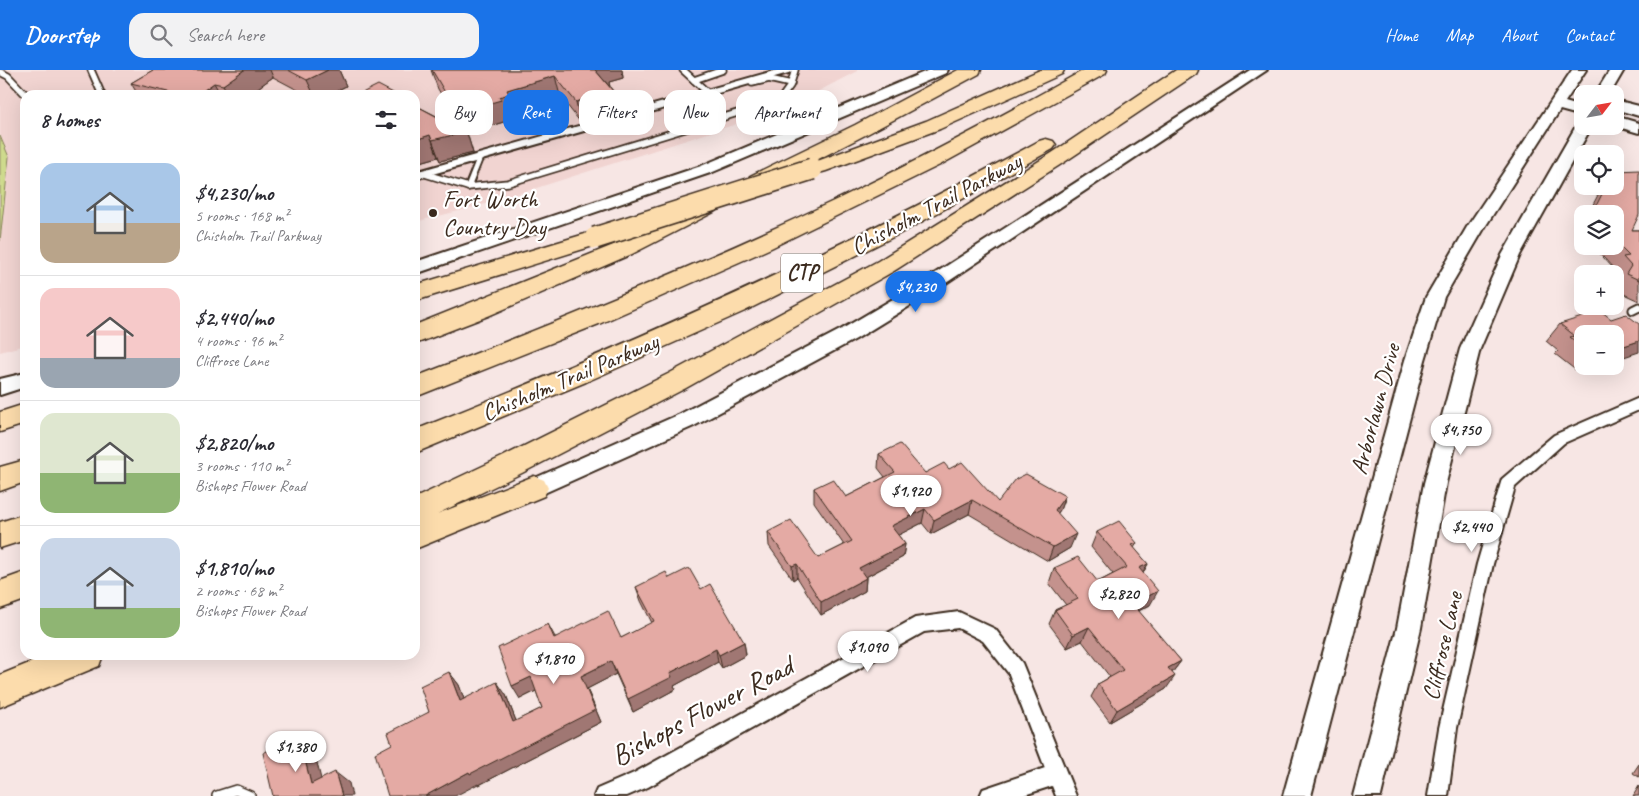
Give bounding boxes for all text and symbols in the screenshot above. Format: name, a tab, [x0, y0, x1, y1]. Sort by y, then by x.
search box	[129, 13, 479, 58]
text: Doorstep	[25, 20, 99, 50]
icon: search	[147, 21, 175, 49]
text: Search here	[187, 23, 264, 47]
text: Home	[1385, 24, 1418, 46]
text: Map	[1446, 24, 1473, 46]
text: About	[1501, 24, 1537, 46]
text: Contact	[1565, 24, 1614, 46]
north arrow	[1574, 85, 1624, 135]
map controls	[1574, 85, 1624, 375]
chip: Buy	[435, 90, 493, 135]
chip: Rent	[503, 90, 569, 135]
chip: Filters	[579, 90, 654, 135]
chip: New	[664, 90, 726, 135]
chip: Apartment	[736, 90, 838, 135]
icon: filters	[372, 106, 400, 134]
text: 8 homes	[40, 107, 99, 133]
button: locate	[1574, 145, 1624, 195]
street label: Chisholm Trail Parkway	[846, 146, 1028, 262]
text: $4,230/mo	[195, 180, 273, 206]
icon: home	[80, 183, 140, 243]
place label: Fort Worth Country Day	[443, 184, 547, 242]
button: layers	[1574, 205, 1624, 255]
text: 5 rooms · 168 m²	[195, 206, 289, 226]
marker: Fort Worth Country Day	[427, 207, 439, 219]
text: Chisholm Trail Parkway	[195, 226, 321, 246]
road number: CTP	[781, 254, 823, 292]
button: +	[1574, 265, 1624, 315]
pin: $4,230	[875, 270, 957, 313]
text: $4,230	[896, 277, 936, 297]
text: $2,440/mo	[195, 305, 273, 331]
icon: home	[80, 308, 140, 368]
button: −	[1574, 325, 1624, 375]
street label: Chisholm Trail Parkway	[477, 326, 665, 428]
text: 4 rooms · 96 m²	[195, 331, 281, 351]
street label: Arborlawn Drive	[1343, 338, 1407, 477]
text: Cliffrose Lane	[195, 351, 268, 371]
pin: $4,750	[1420, 414, 1502, 456]
text: $4,750	[1442, 420, 1480, 440]
text: $2,820/mo	[195, 430, 273, 456]
icon: home	[80, 433, 140, 493]
text: 3 rooms · 110 m²	[195, 456, 289, 476]
pin: $1,920	[870, 474, 952, 517]
text: Bishops Flower Road	[195, 476, 306, 496]
text: $1,920	[892, 481, 930, 501]
pin: $2,440	[1431, 510, 1513, 553]
text: $2,440	[1452, 517, 1492, 537]
text: $1,810/mo	[195, 555, 273, 581]
icon: home	[80, 558, 140, 618]
pin: $2,820	[1078, 578, 1160, 620]
text: 2 rooms · 68 m²	[195, 581, 281, 601]
text: $2,820	[1099, 584, 1139, 604]
street label: Cliffrose Lane	[1415, 587, 1470, 703]
text: Bishops Flower Road	[195, 601, 306, 621]
pin: $1,090	[827, 630, 909, 673]
text: $1,090	[849, 637, 887, 657]
pin: $1,810	[513, 642, 595, 685]
street label: Bishops Flower Road	[605, 645, 803, 775]
text: $1,810	[534, 649, 574, 669]
pin: $1,380	[255, 730, 337, 773]
text: $1,380	[276, 737, 316, 757]

